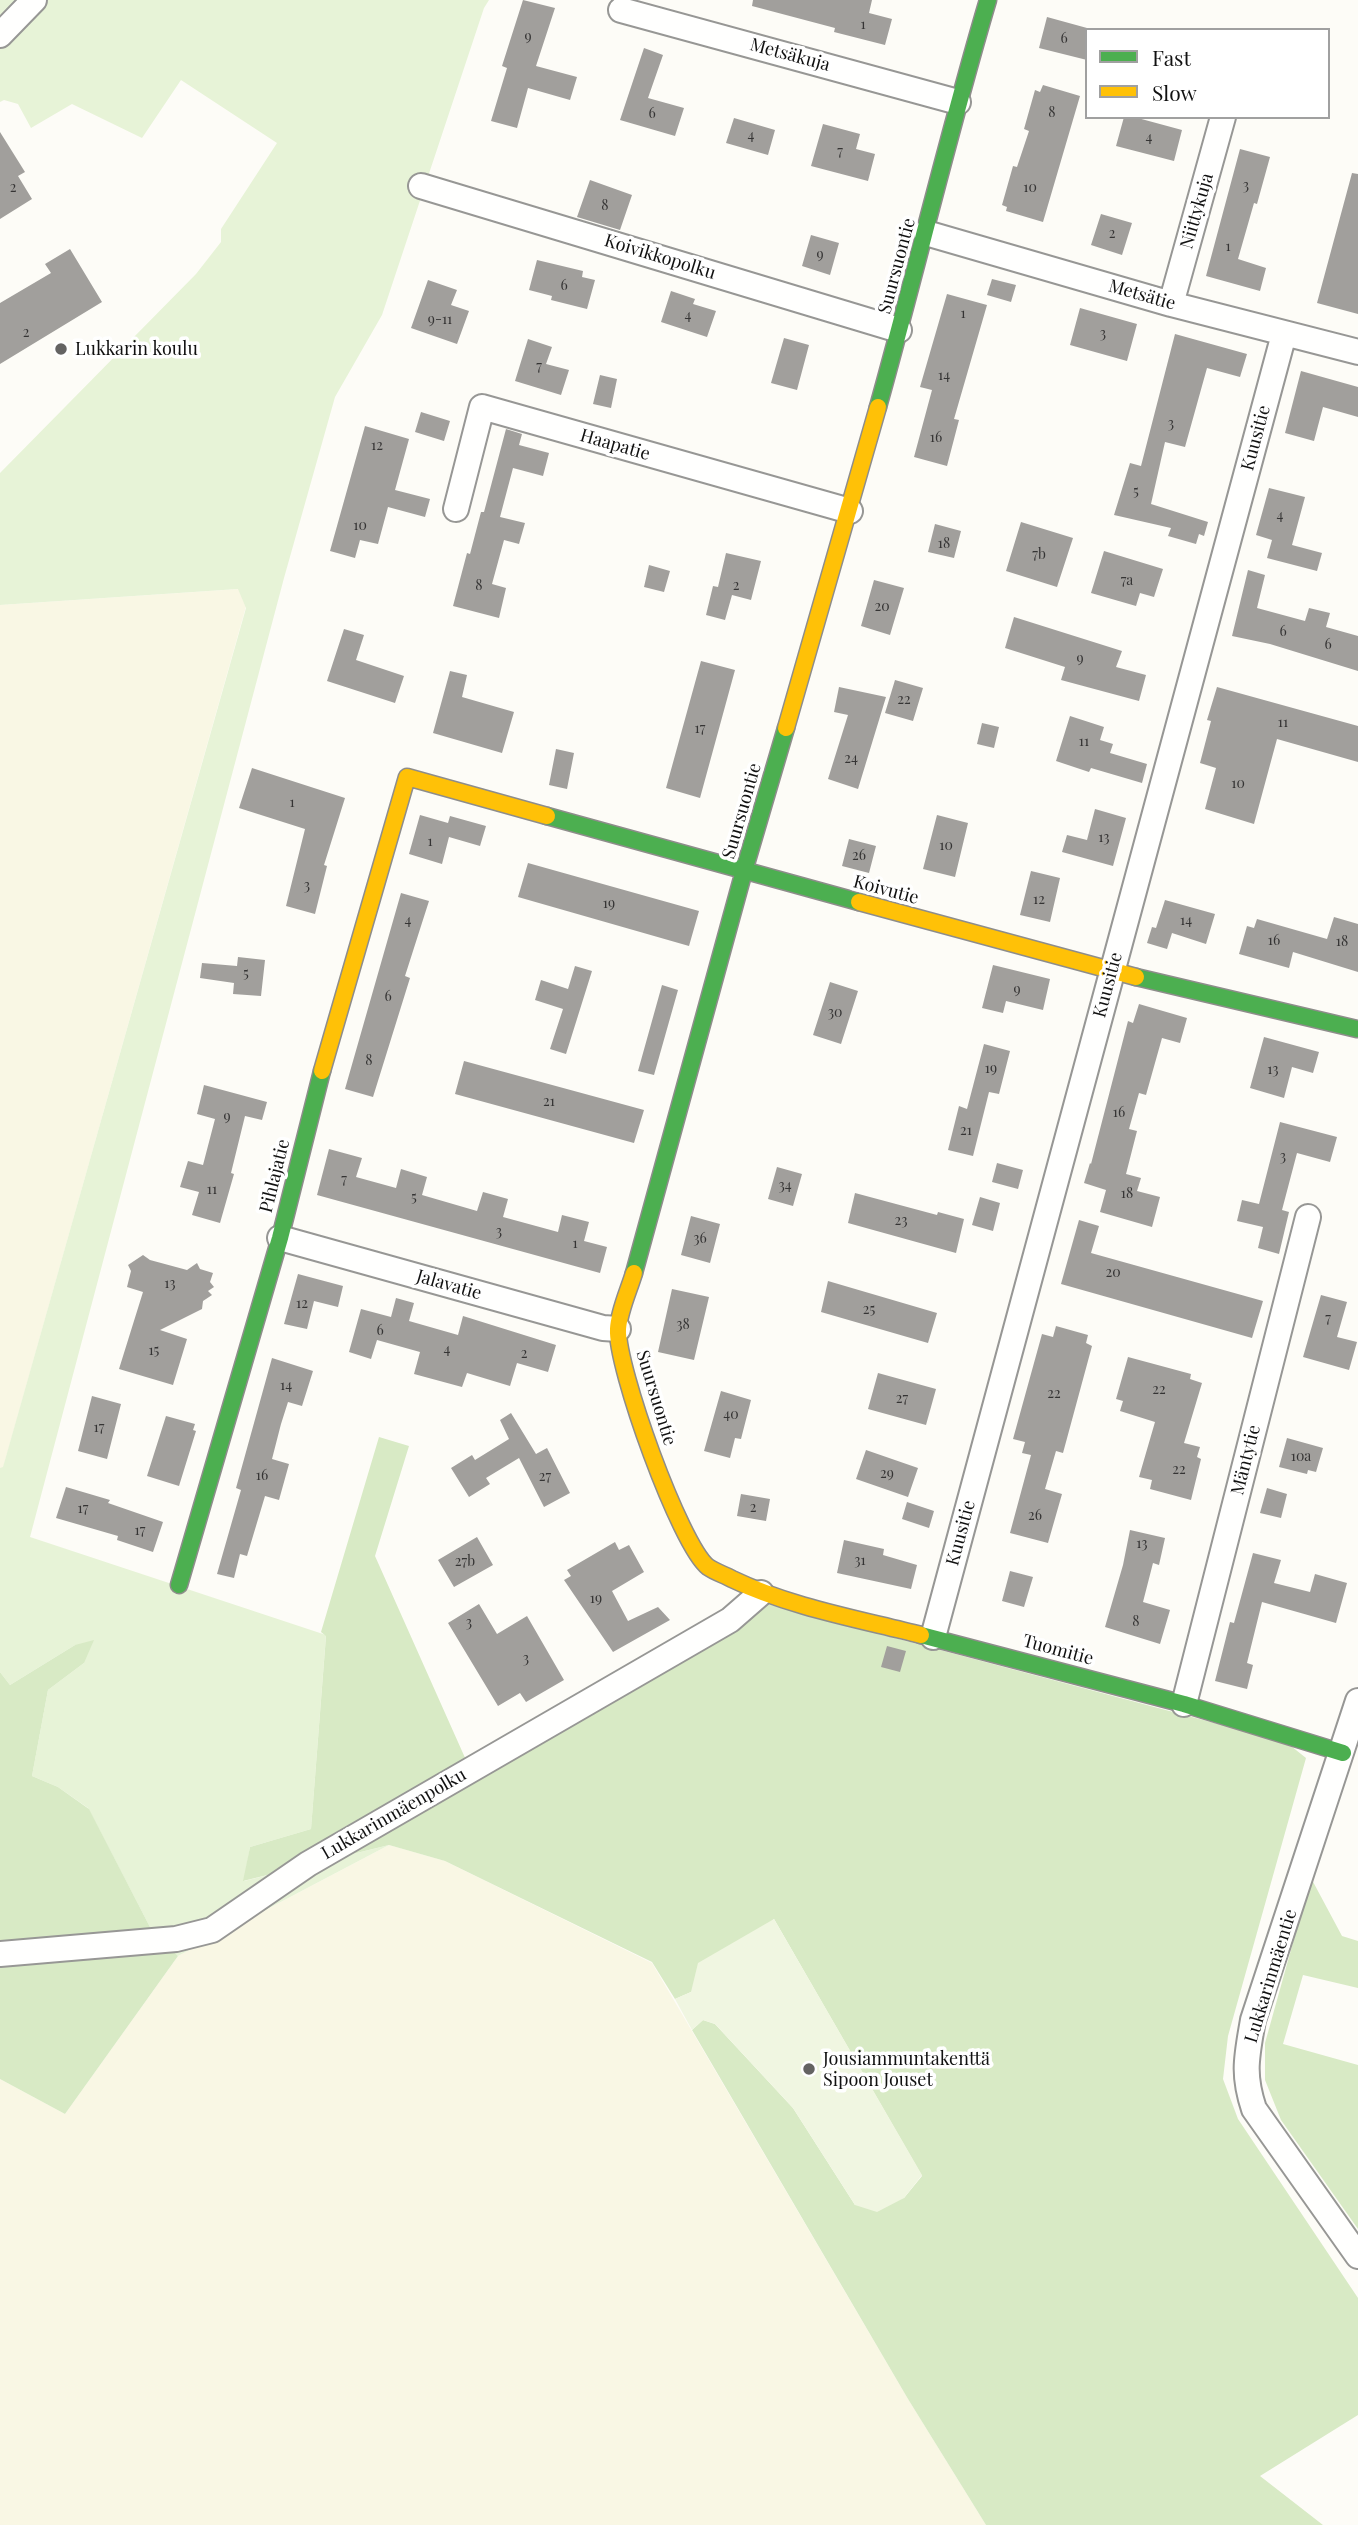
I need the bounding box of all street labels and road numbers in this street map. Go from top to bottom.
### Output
street label: Metsäkuja [748,34,832,76]
street label: Niittykuja [1176,171,1218,251]
street label: Suursuontie [874,216,920,316]
street label: Koivikkopolku [602,230,718,284]
street label: Metsätie [1106,275,1178,315]
street label: Kuusitie [1237,403,1275,473]
street label: Haapatie [578,425,652,465]
street label: Suursuontie [718,761,766,861]
street label: Koivutie [851,871,921,909]
street label: Kuusitie [1089,950,1127,1020]
street label: Pihlajatie [255,1137,295,1215]
street label: Jalavatie [414,1265,484,1305]
street label: Suursuontie [631,1348,681,1448]
street label: Mäntytie [1227,1423,1265,1497]
street label: Kuusitie [942,1498,980,1568]
street label: Tuomitie [1020,1630,1096,1670]
street label: Lukkarinmäenpolku [318,1764,470,1864]
street label: Lukkarinmäentie [1240,1907,1302,2045]

